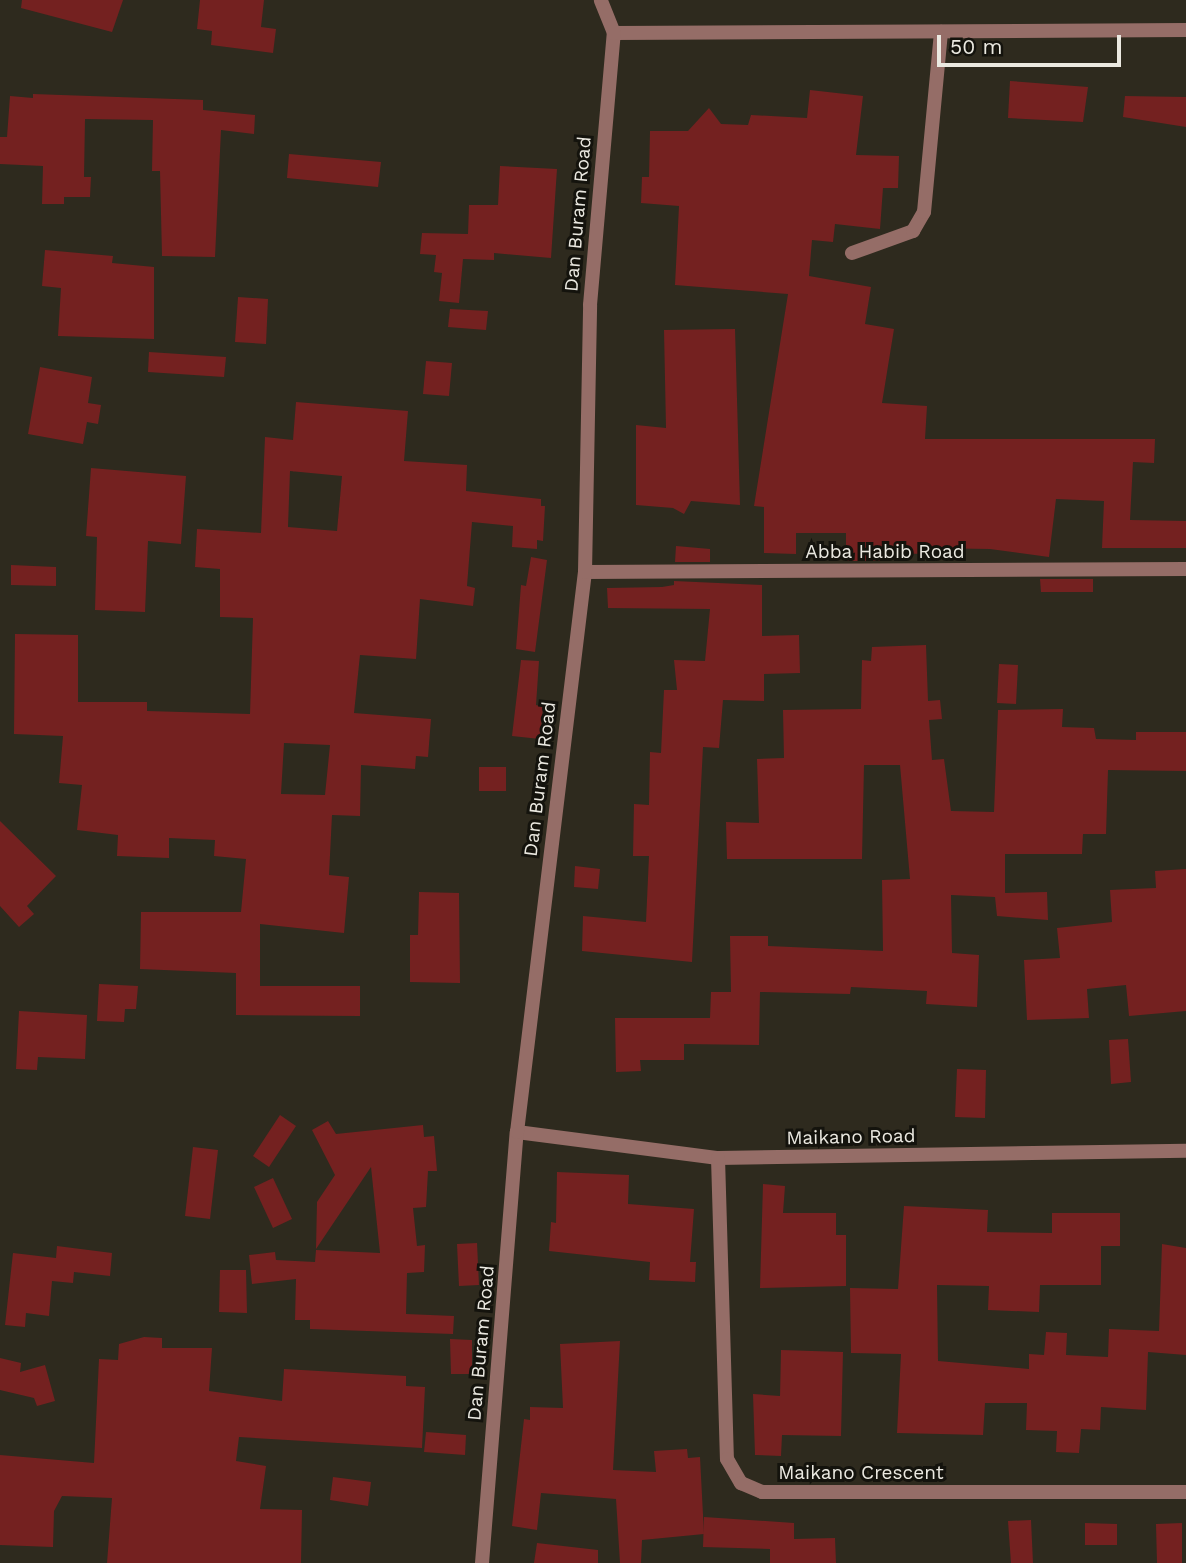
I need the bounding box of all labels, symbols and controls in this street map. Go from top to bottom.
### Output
scale bar [941,21,1125,65]
text: 50 m [950,34,1002,59]
street label: Dan Buram Road [560,135,596,293]
street label: Abba Habib Road [805,541,965,563]
street label: Dan Buram Road [519,700,561,858]
street label: Maikano Road [786,1124,916,1150]
street label: Dan Buram Road [463,1264,499,1422]
street label: Maikano Crescent [778,1462,944,1484]

